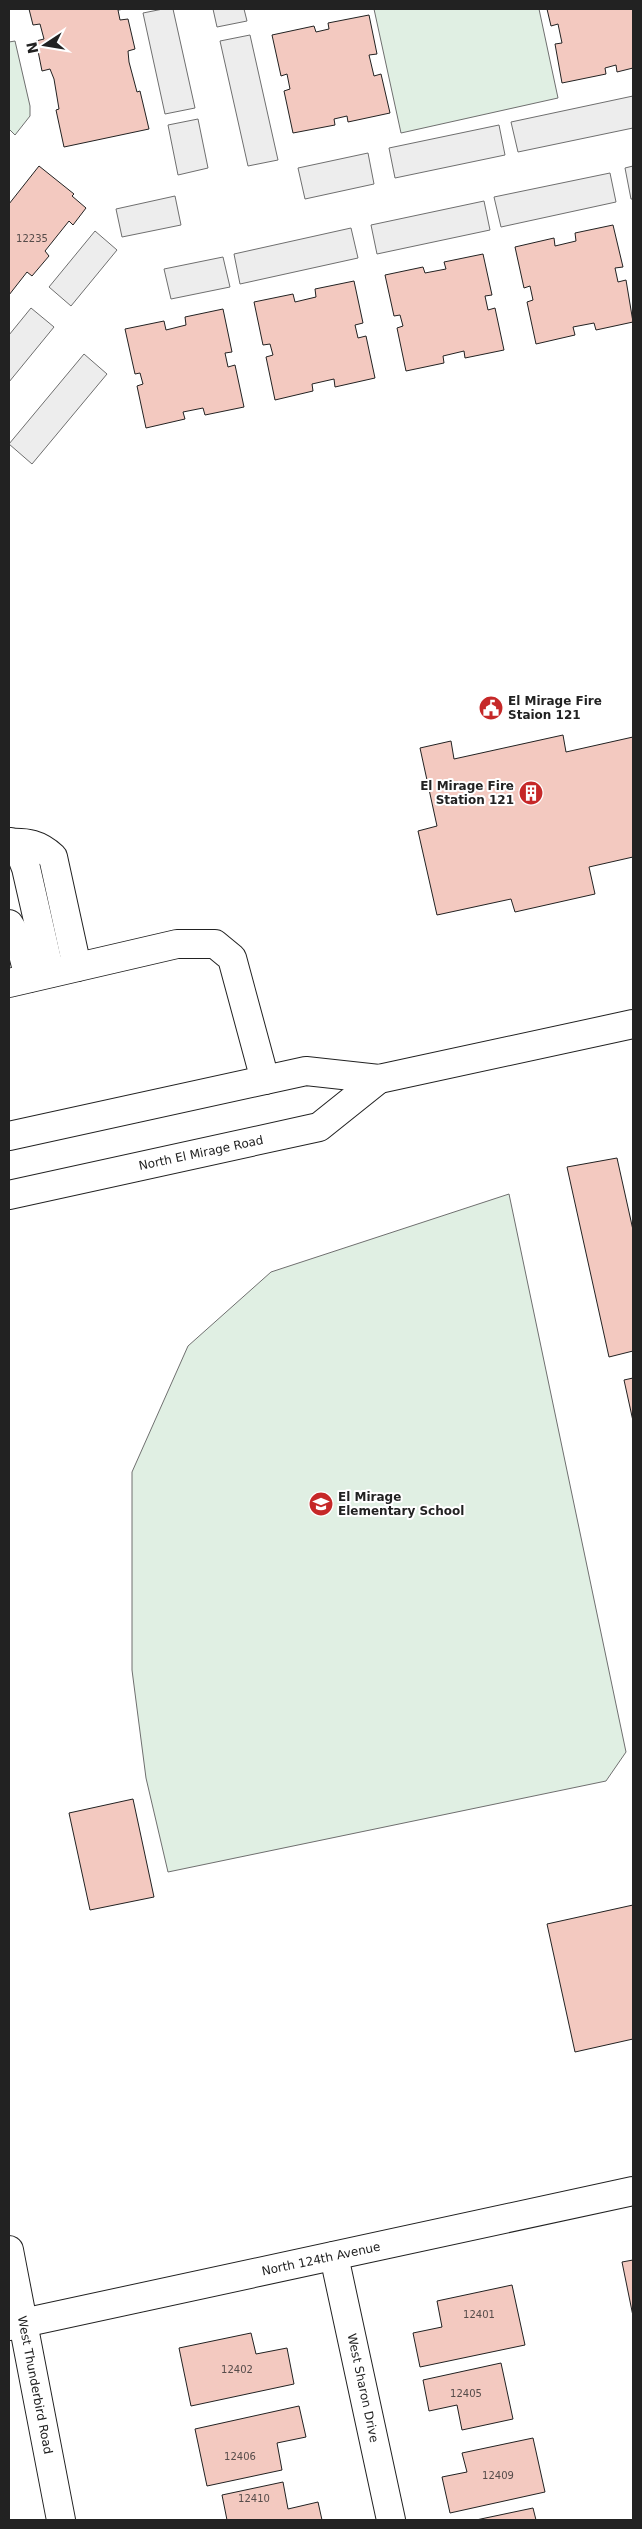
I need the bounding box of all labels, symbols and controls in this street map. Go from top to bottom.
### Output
north arrow [20,20,70,70]
text: N [23,40,41,55]
house number: 12235 [16,233,48,244]
place label: El Mirage Fire Staion 121 [508,694,602,722]
public building icon: El Mirage Fire Staion 121 [478,695,504,721]
place label: El Mirage Fire Station 121 [420,779,514,807]
building icon: El Mirage Fire Station 121 [518,780,544,806]
street label: North El Mirage Road [137,1133,265,1173]
place label: El Mirage Elementary School [338,1490,464,1518]
school or university icon: El Mirage Elementary School [308,1491,334,1517]
street label: North 124th Avenue [260,2240,382,2278]
house number: 12401 [463,2309,495,2320]
street label: West Thunderbird Road [15,2315,55,2455]
street label: West Sharon Drive [345,2332,381,2444]
house number: 12402 [221,2364,253,2375]
house number: 12405 [450,2388,482,2399]
house number: 12406 [224,2451,256,2462]
house number: 12409 [482,2470,514,2481]
house number: 12410 [238,2493,270,2504]

